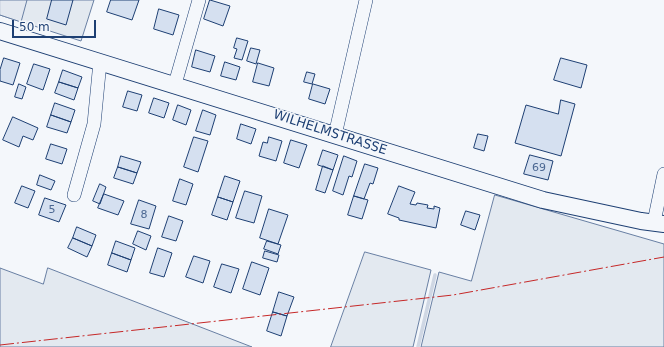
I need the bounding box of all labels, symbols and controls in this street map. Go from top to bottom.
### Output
scale bar [14,12,98,38]
text: 50 m [19,20,50,34]
street label: WILHELMSTRASSE [271,107,389,159]
house number: 69 [532,161,546,175]
house number: 5 [49,203,55,217]
house number: 8 [141,208,147,222]

